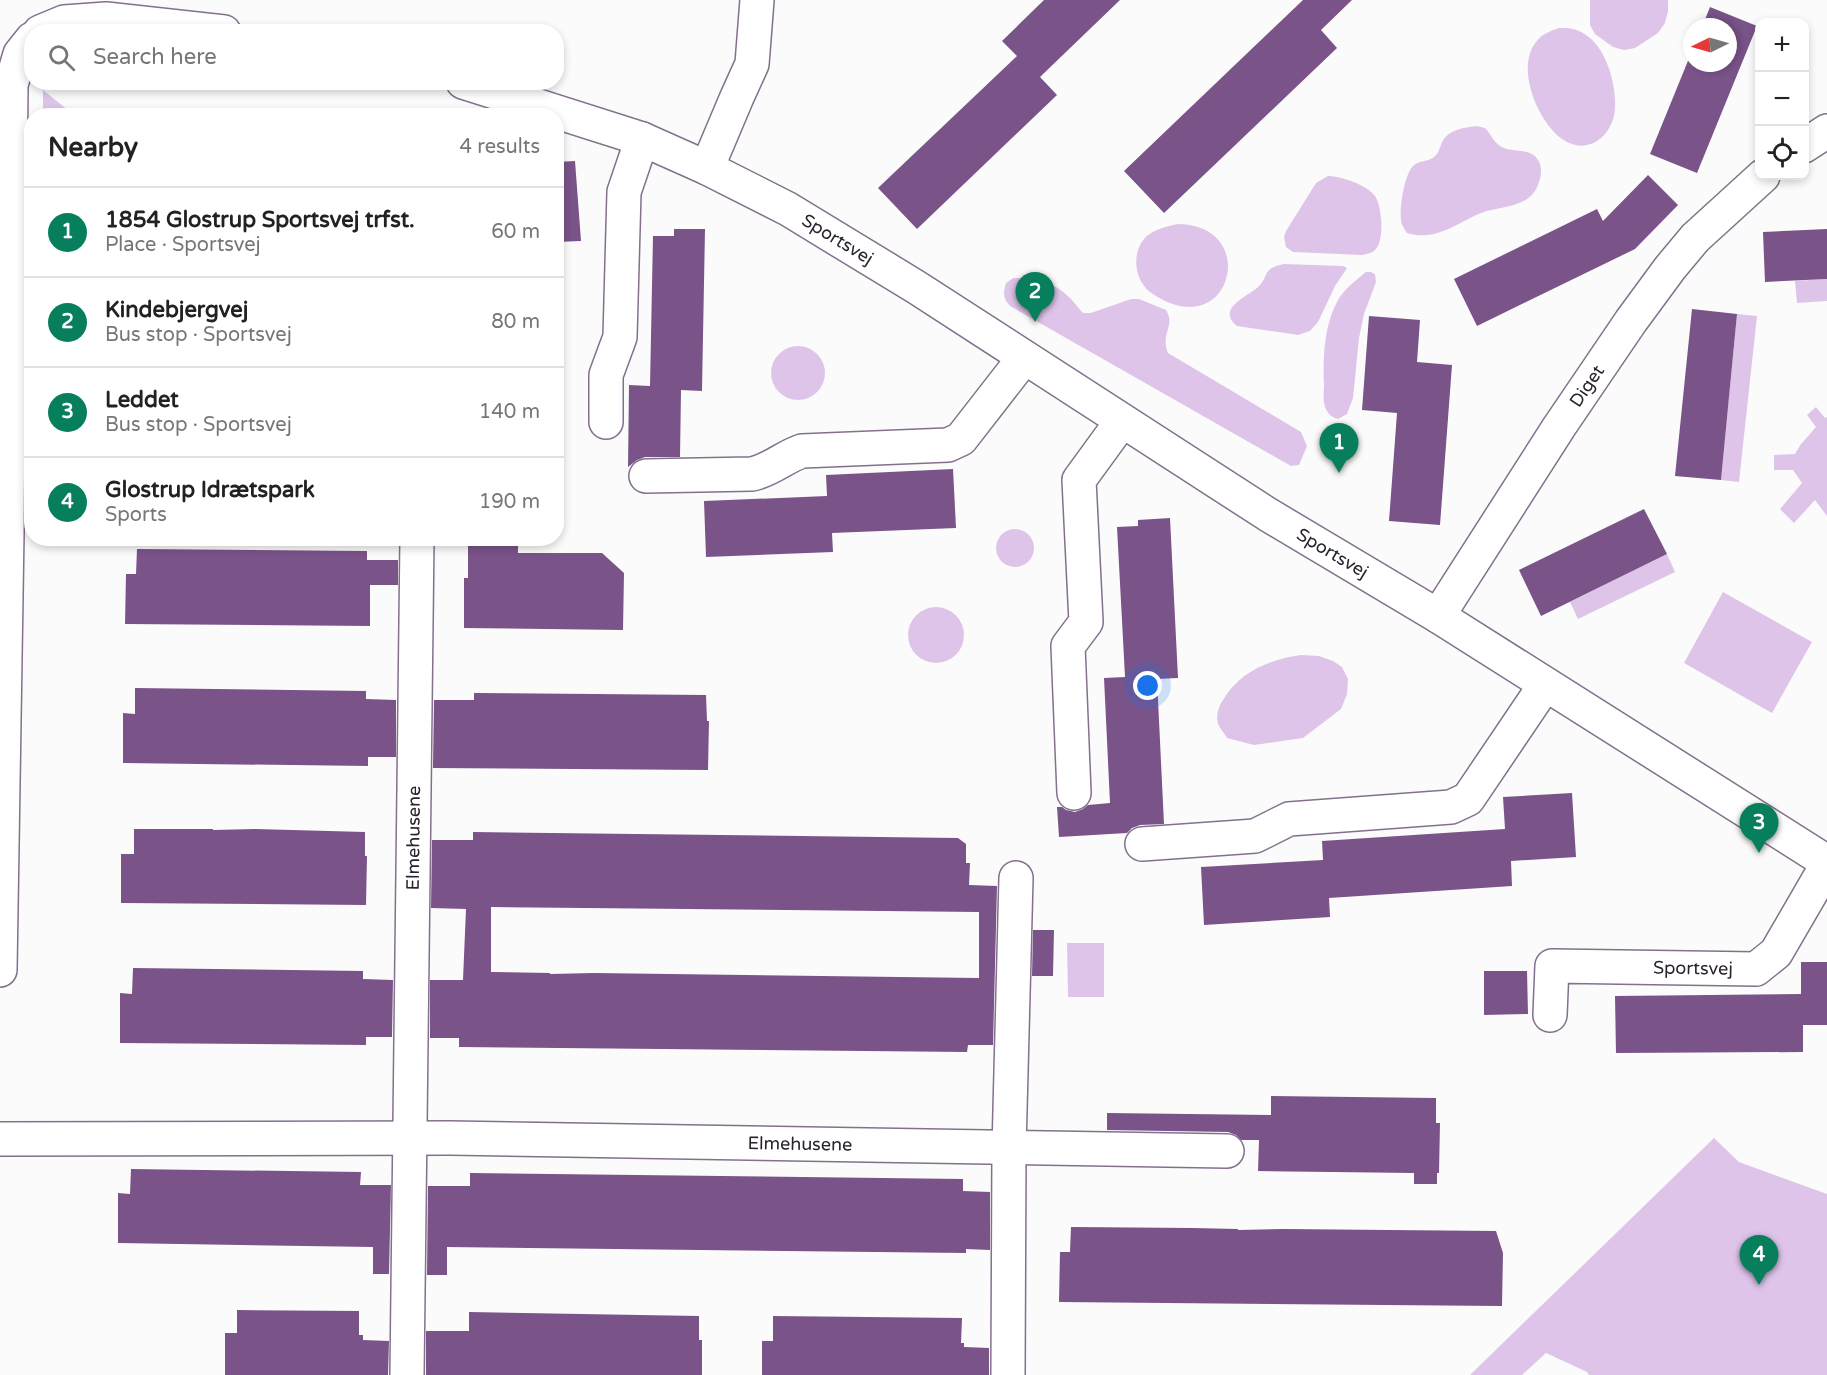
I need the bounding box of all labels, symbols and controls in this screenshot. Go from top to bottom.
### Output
north arrow [1683,18,1737,72]
map controls [1755,18,1809,180]
button: + [1755,18,1809,72]
search box [24,24,564,90]
icon: search [45,41,78,74]
text: Search here [93,44,217,70]
button: − [1755,72,1809,126]
button: locate [1755,126,1809,180]
text: Nearby [48,132,138,163]
text: 4 results [460,135,540,159]
text: 1854 Glostrup Sportsvej trfst. [105,207,415,233]
street label: Sportsvej [798,209,877,269]
text: 1 [61,220,74,244]
text: 60 m [491,220,540,244]
text: Place · Sportsvej [105,233,261,257]
pin: 2 [1016,272,1054,322]
text: Kindebjergvej [105,297,248,323]
text: 2 [61,310,74,334]
text: 80 m [491,310,540,334]
text: Bus stop · Sportsvej [105,323,292,347]
street label: Diget [1565,361,1609,411]
text: Leddet [105,387,179,413]
text: 3 [61,400,74,424]
text: 140 m [479,400,540,424]
text: Bus stop · Sportsvej [105,413,292,437]
pin: 1 [1320,424,1358,473]
text: Glostrup Idrætspark [105,477,315,503]
text: 4 [61,490,74,514]
text: 190 m [479,490,540,514]
text: Sports [105,503,167,527]
street label: Sportsvej [1293,523,1372,583]
your location [1133,671,1162,700]
street label: Elmehusene [402,786,425,890]
pin: 3 [1740,804,1778,853]
street label: Sportsvej [1653,956,1733,980]
street label: Elmehusene [747,1132,852,1156]
pin: 4 [1740,1236,1778,1285]

